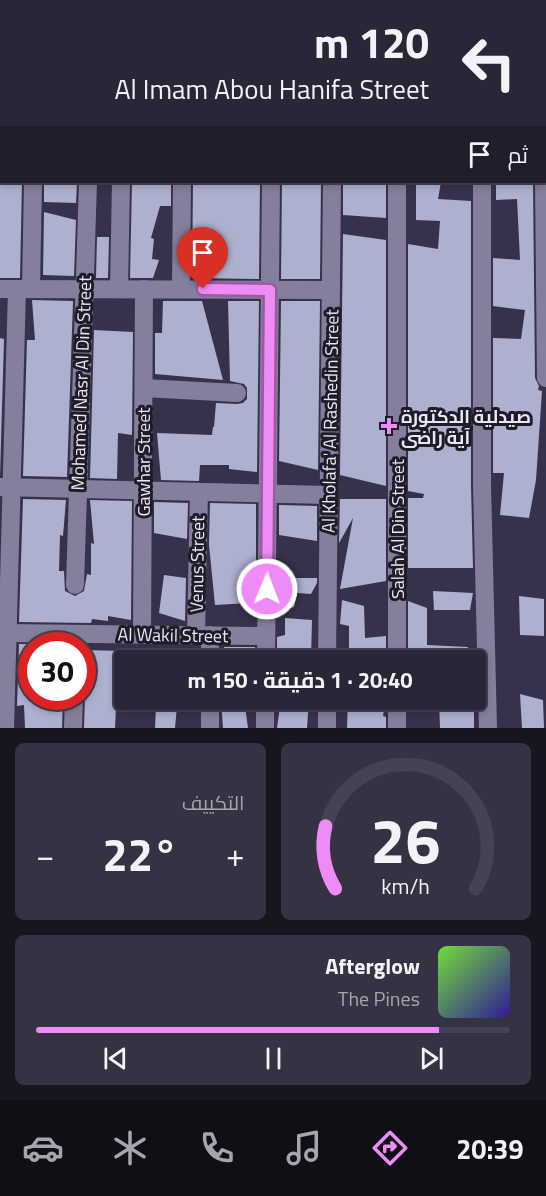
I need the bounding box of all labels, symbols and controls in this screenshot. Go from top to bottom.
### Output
text: 120 m [314,10,429,74]
icon: left [450,24,528,102]
text: Al Imam Abou Hanifa Street [114,68,429,109]
icon: arrive [463,138,496,171]
text: ثم [508,138,528,172]
pin [177,227,228,289]
icon: arrive [186,236,219,269]
street label: Mohamed Nasr Al Din Street [64,274,98,491]
street label: Al Kholafa' Al Rashedin Street [315,308,345,533]
place label: صيدلية الدكتورة آية راضى [401,403,531,451]
street label: Gawhar Street [130,407,157,517]
marker: صيدلية الدكتورة آية راضى [382,419,396,433]
street label: Salah Al Din Street [384,458,411,599]
street label: Venus Street [183,515,211,613]
position arrow [235,557,299,621]
street label: Al Wakil Street [117,621,229,649]
speed limit sign: 30 [18,632,96,710]
text: 20:40 · 1 دقيقة · 150 m [187,663,413,697]
text: التكييف [182,787,245,818]
text: 26 [371,792,441,887]
text: 22° [102,820,178,888]
text: − [36,830,54,880]
text: + [226,830,244,880]
text: km/h [381,870,430,902]
text: Afterglow [325,949,420,983]
text: The Pines [338,983,420,1014]
icon: previous [99,1042,132,1075]
icon: pause [257,1042,290,1075]
icon: next [415,1042,448,1075]
icon: car [22,1127,64,1169]
icon: climate [109,1127,151,1169]
icon: phone [196,1127,238,1169]
icon: music [283,1127,325,1169]
icon: directions [369,1127,411,1169]
text: 20:39 [456,1128,524,1169]

